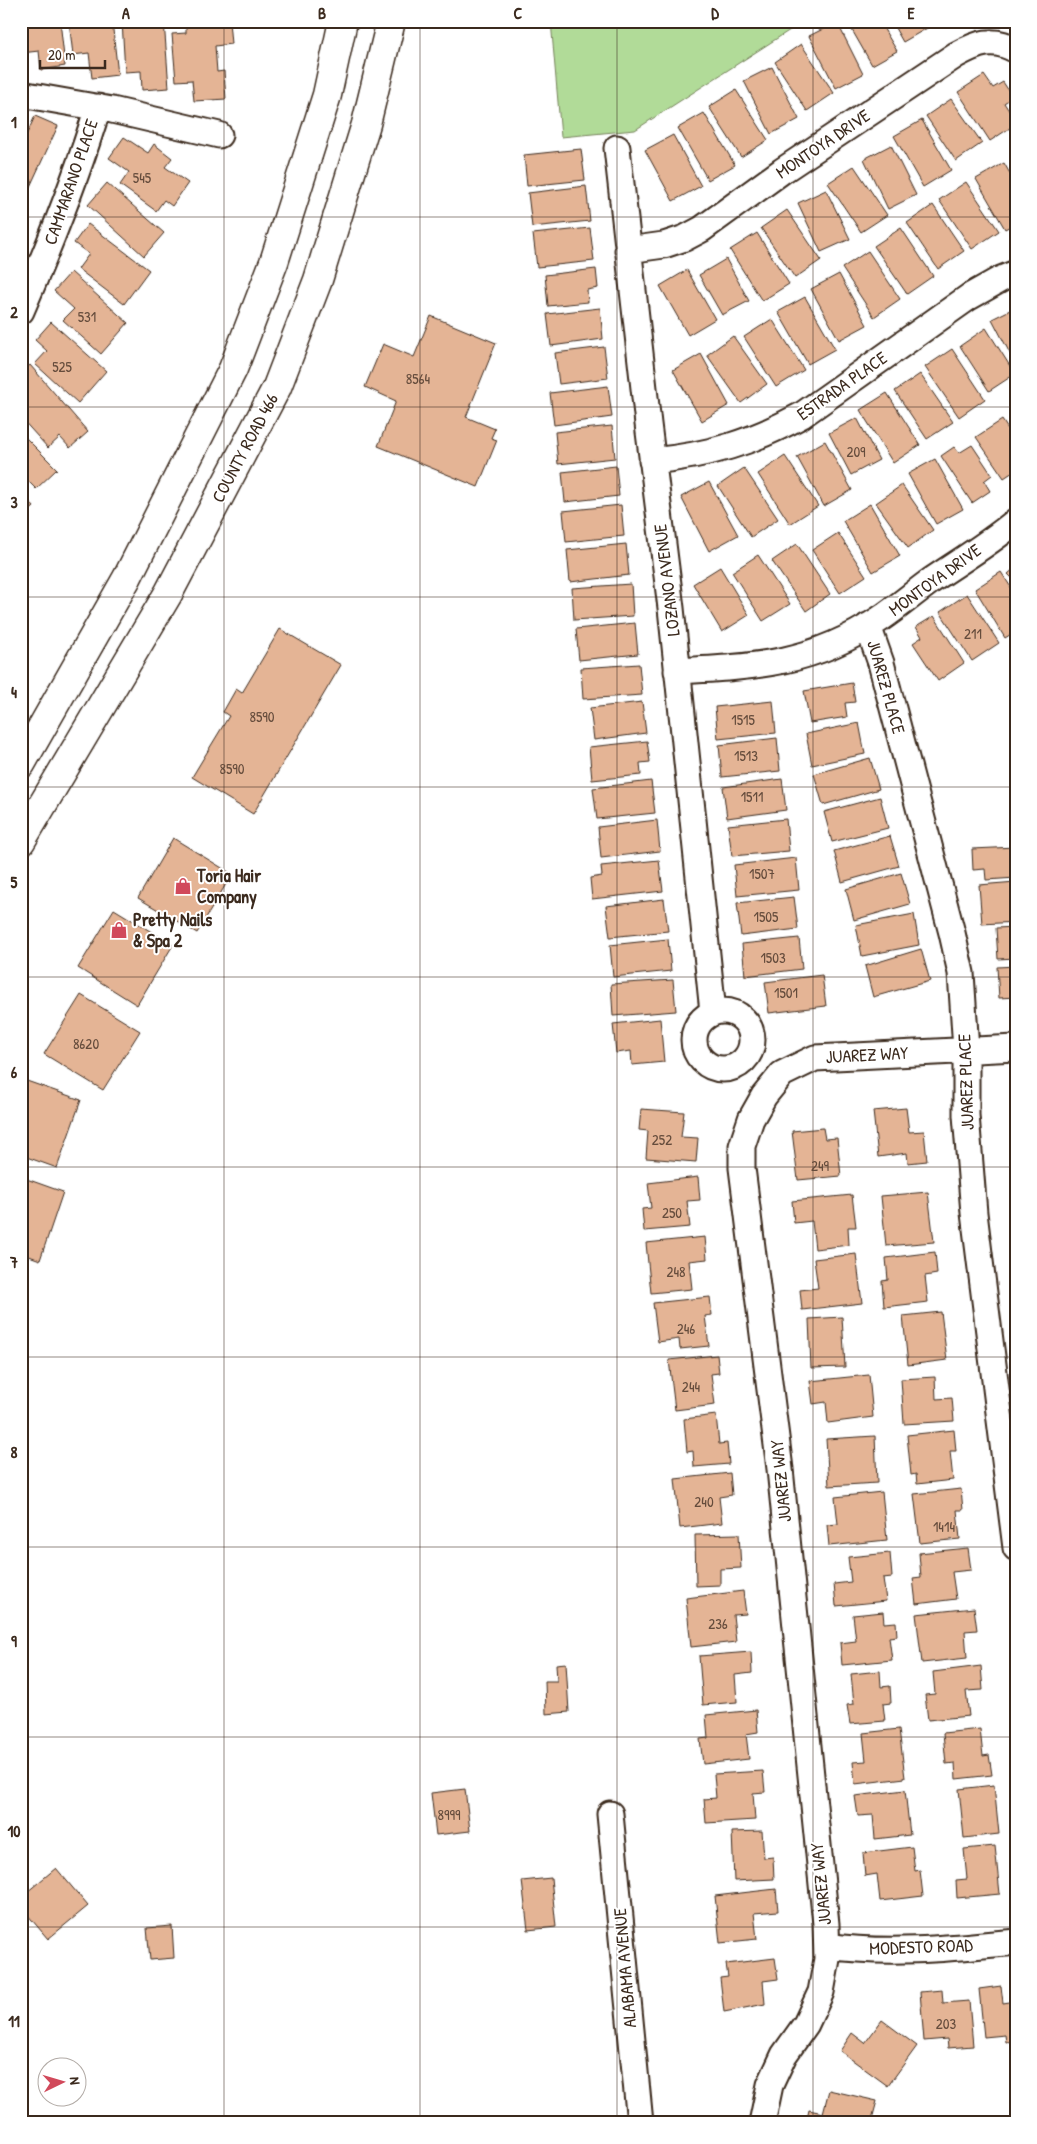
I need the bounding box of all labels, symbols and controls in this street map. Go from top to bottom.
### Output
text: A [122,2,130,24]
text: B [318,2,326,24]
text: C [514,2,523,24]
text: D [711,2,719,24]
text: E [907,2,915,24]
scale bar [40,38,105,70]
text: 20 m [48,44,75,65]
street label: MONTOYA DRIVE [771,103,875,184]
text: 1 [11,111,17,133]
street label: CAMMARANO PLACE [37,116,104,248]
house number: 545 [133,167,152,188]
text: 2 [10,301,18,323]
house number: 531 [78,306,96,327]
street label: ESTRADA PLACE [792,345,892,426]
house number: 525 [52,356,73,377]
house number: 8564 [406,368,431,389]
street label: COUNTY ROAD 466 [205,389,284,507]
house number: 209 [846,441,866,462]
text: 3 [10,491,18,513]
street label: LOZANO AVENUE [647,523,686,637]
street label: MONTOYA DRIVE [883,538,986,622]
house number: 211 [964,623,982,644]
street label: JUAREZ PLACE [861,637,912,737]
text: 4 [11,681,17,703]
house number: 8590 [249,706,275,727]
house number: 1515 [731,709,755,730]
house number: 1513 [734,745,758,766]
house number: 8590 [219,758,245,779]
house number: 1511 [741,786,763,807]
place label: Toria Hair Company [196,863,261,910]
house number: 1507 [749,863,775,884]
text: 5 [11,871,18,893]
shop icon: Toria Hair Company [173,876,193,896]
house number: 1505 [754,906,779,927]
place label: Pretty Nails & Spa 2 [133,907,212,954]
shop icon: Pretty Nails & Spa 2 [109,920,129,940]
house number: 1503 [760,947,786,968]
house number: 1501 [774,982,798,1003]
house number: 8620 [73,1033,99,1054]
street label: JUAREZ PLACE [951,1033,980,1131]
street label: JUAREZ WAY [825,1040,909,1069]
text: 6 [11,1061,18,1083]
house number: 252 [652,1129,672,1150]
house number: 249 [811,1155,830,1176]
house number: 250 [662,1202,682,1223]
text: 7 [9,1251,18,1273]
house number: 248 [666,1261,686,1282]
house number: 246 [677,1318,695,1339]
house number: 244 [682,1376,701,1397]
street label: JUAREZ WAY [764,1439,797,1523]
text: 8 [11,1441,18,1463]
house number: 240 [694,1491,714,1512]
house number: 1414 [933,1516,955,1537]
house number: 236 [708,1613,728,1634]
text: 9 [11,1630,17,1652]
house number: 8999 [437,1804,461,1825]
text: 10 [8,1820,20,1842]
street label: JUAREZ WAY [804,1842,837,1926]
street label: ALABAMA AVENUE [607,1907,642,2029]
street label: MODESTO ROAD [869,1932,974,1961]
text: 11 [8,2010,20,2032]
house number: 203 [936,2013,957,2034]
north arrow [38,2056,88,2106]
text: N [66,2076,85,2086]

